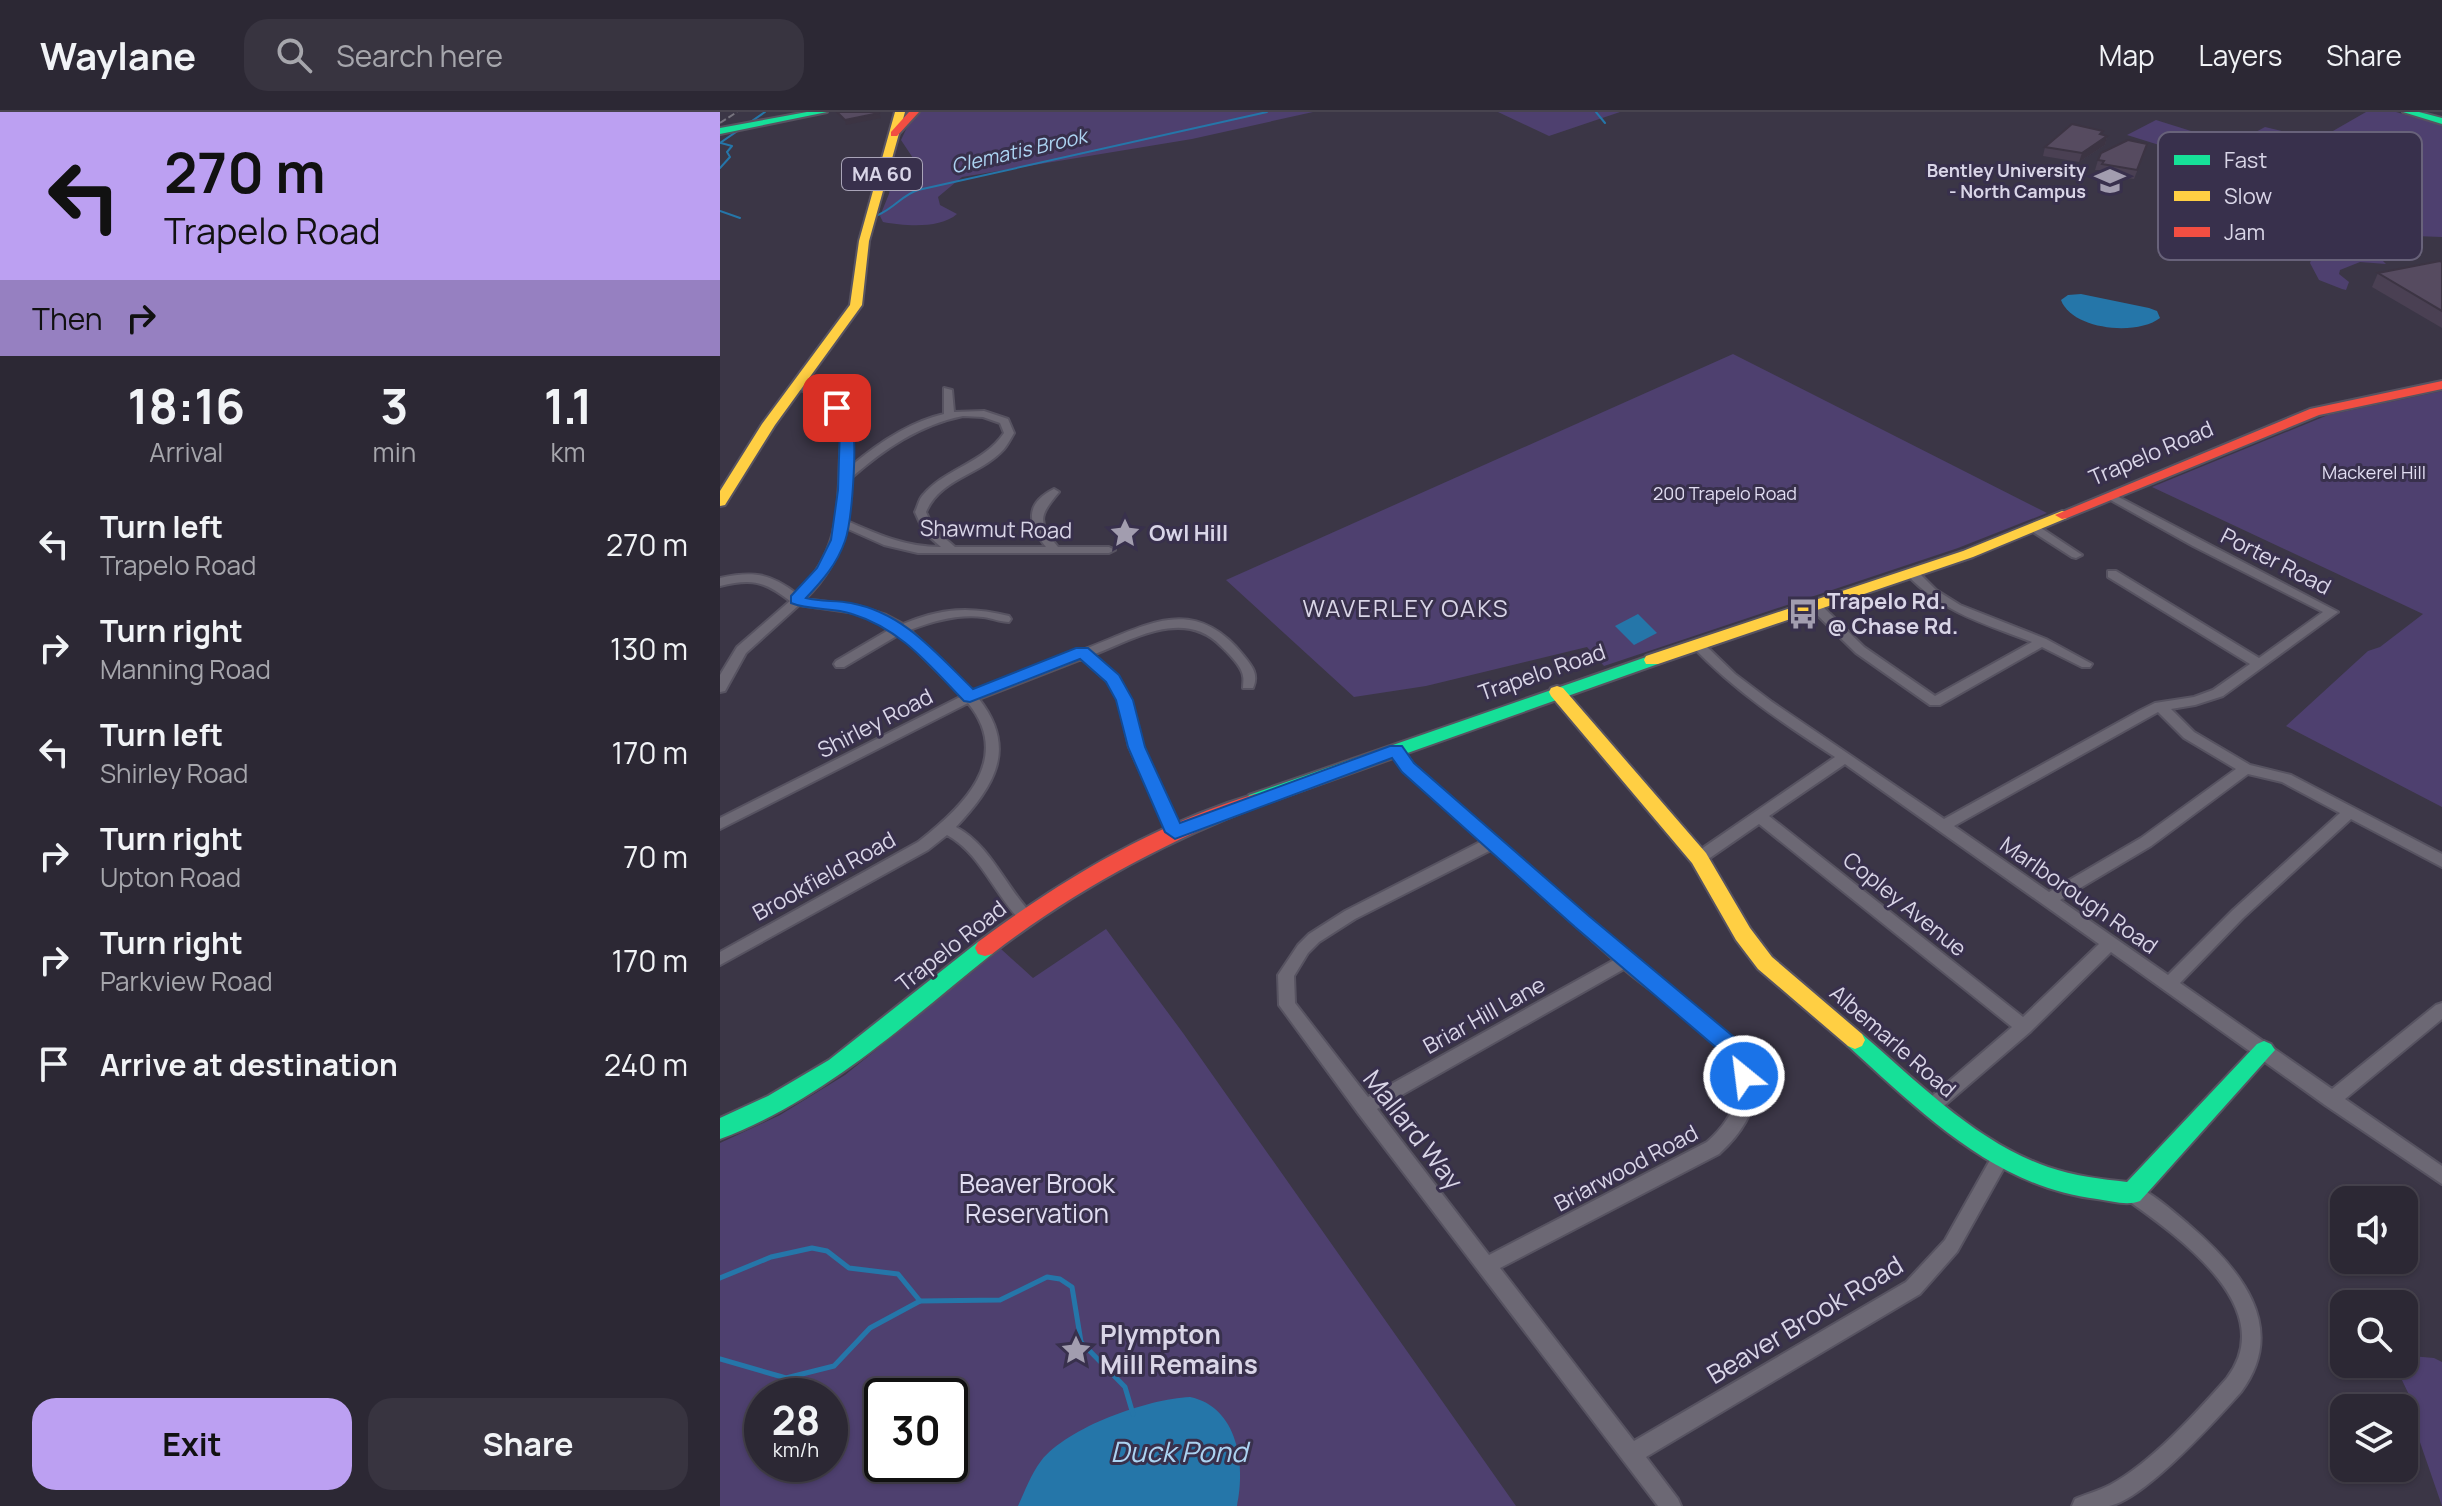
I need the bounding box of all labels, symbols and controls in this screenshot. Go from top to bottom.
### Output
search box [244,19,804,91]
text: Waylane [40,29,196,81]
icon: search [272,33,316,77]
text: Search here [336,35,503,76]
text: Map [2099,36,2155,74]
text: Layers [2199,36,2282,74]
text: Share [2326,36,2402,74]
water label: Clematis Brook [948,121,1092,179]
legend [2158,132,2422,260]
text: 270 m [164,133,326,210]
icon: left [32,144,136,248]
text: Fast [2224,145,2267,175]
road number: MA 60 [842,158,922,190]
place label: Bentley University - North Campus [1927,158,2086,203]
school or university icon: Bentley University - North Campus [2093,164,2127,198]
text: Slow [2224,181,2272,211]
text: Trapelo Road [164,206,381,255]
text: Jam [2224,217,2265,247]
icon: right [119,296,163,340]
text: Then [32,298,103,339]
text: 18:16 [127,373,245,438]
text: 3 [380,373,408,438]
text: 1.1 [544,373,593,438]
pin [803,374,871,442]
icon: arrive [815,386,859,430]
street label: Trapelo Road [2084,413,2218,493]
text: Arrival [149,434,223,470]
text: min [373,434,416,470]
text: km [551,434,586,470]
park label: Mackerel Hill [2322,460,2426,484]
park label: 200 Trapelo Road [1653,481,1797,505]
text: Turn left [100,506,223,547]
street label: Shawmut Road [920,513,1072,545]
place icon: Owl Hill [1108,516,1142,550]
place label: Owl Hill [1149,518,1228,548]
street label: Porter Road [2216,520,2336,602]
icon: left [32,522,76,566]
text: 270 m [606,524,688,565]
text: Trapelo Road [100,547,256,583]
place label: Trapelo Rd. @ Chase Rd. [1827,586,1959,641]
district label: WAVERLEY OAKS [1302,591,1510,624]
bus stop icon: Trapelo Rd. @ Chase Rd. [1786,597,1820,631]
text: Turn right [100,610,243,651]
icon: right [32,626,76,670]
text: 130 m [610,628,688,669]
street label: Trapelo Road [1475,636,1609,708]
text: Manning Road [100,651,271,687]
street label: Shirley Road [812,681,938,765]
text: Turn left [100,714,223,755]
icon: left [32,730,76,774]
text: 170 m [611,732,688,773]
text: Shirley Road [100,755,248,791]
text: Turn right [100,818,243,859]
street label: Brookfield Road [747,824,901,928]
street label: Marlborough Road [1994,829,2164,961]
icon: right [32,834,76,878]
text: 70 m [623,836,688,877]
street label: Copley Avenue [1837,845,1973,963]
text: Upton Road [100,859,241,895]
street label: Trapelo Road [890,893,1012,999]
text: Turn right [100,922,243,963]
icon: right [32,938,76,982]
text: 170 m [611,940,688,981]
text: Parkview Road [100,963,273,999]
street label: Briar Hill Lane [1418,969,1551,1061]
street label: Albemarle Road [1824,978,1962,1104]
position arrow [1702,1034,1786,1118]
icon: arrive [32,1042,76,1086]
text: Arrive at destination [100,1044,398,1085]
text: 240 m [604,1044,688,1085]
street label: Mallard Way [1356,1062,1472,1197]
street label: Briarwood Road [1549,1117,1703,1219]
park label: Beaver Brook Reservation [959,1165,1116,1231]
map controls [2330,1186,2418,1482]
button: sound [2330,1186,2418,1274]
street label: Beaver Brook Road [1700,1246,1909,1392]
button: search [2330,1290,2418,1378]
place label: Plympton Mill Remains [1100,1316,1258,1382]
place icon: Plympton Mill Remains [1059,1333,1093,1367]
speed limit sign: 30 [864,1378,968,1482]
text: 28 [772,1392,820,1447]
button: layers [2330,1394,2418,1482]
button: Exit [32,1398,352,1490]
button: Share [368,1398,688,1490]
water label: Duck Pond [1111,1432,1251,1470]
text: km/h [773,1436,819,1463]

